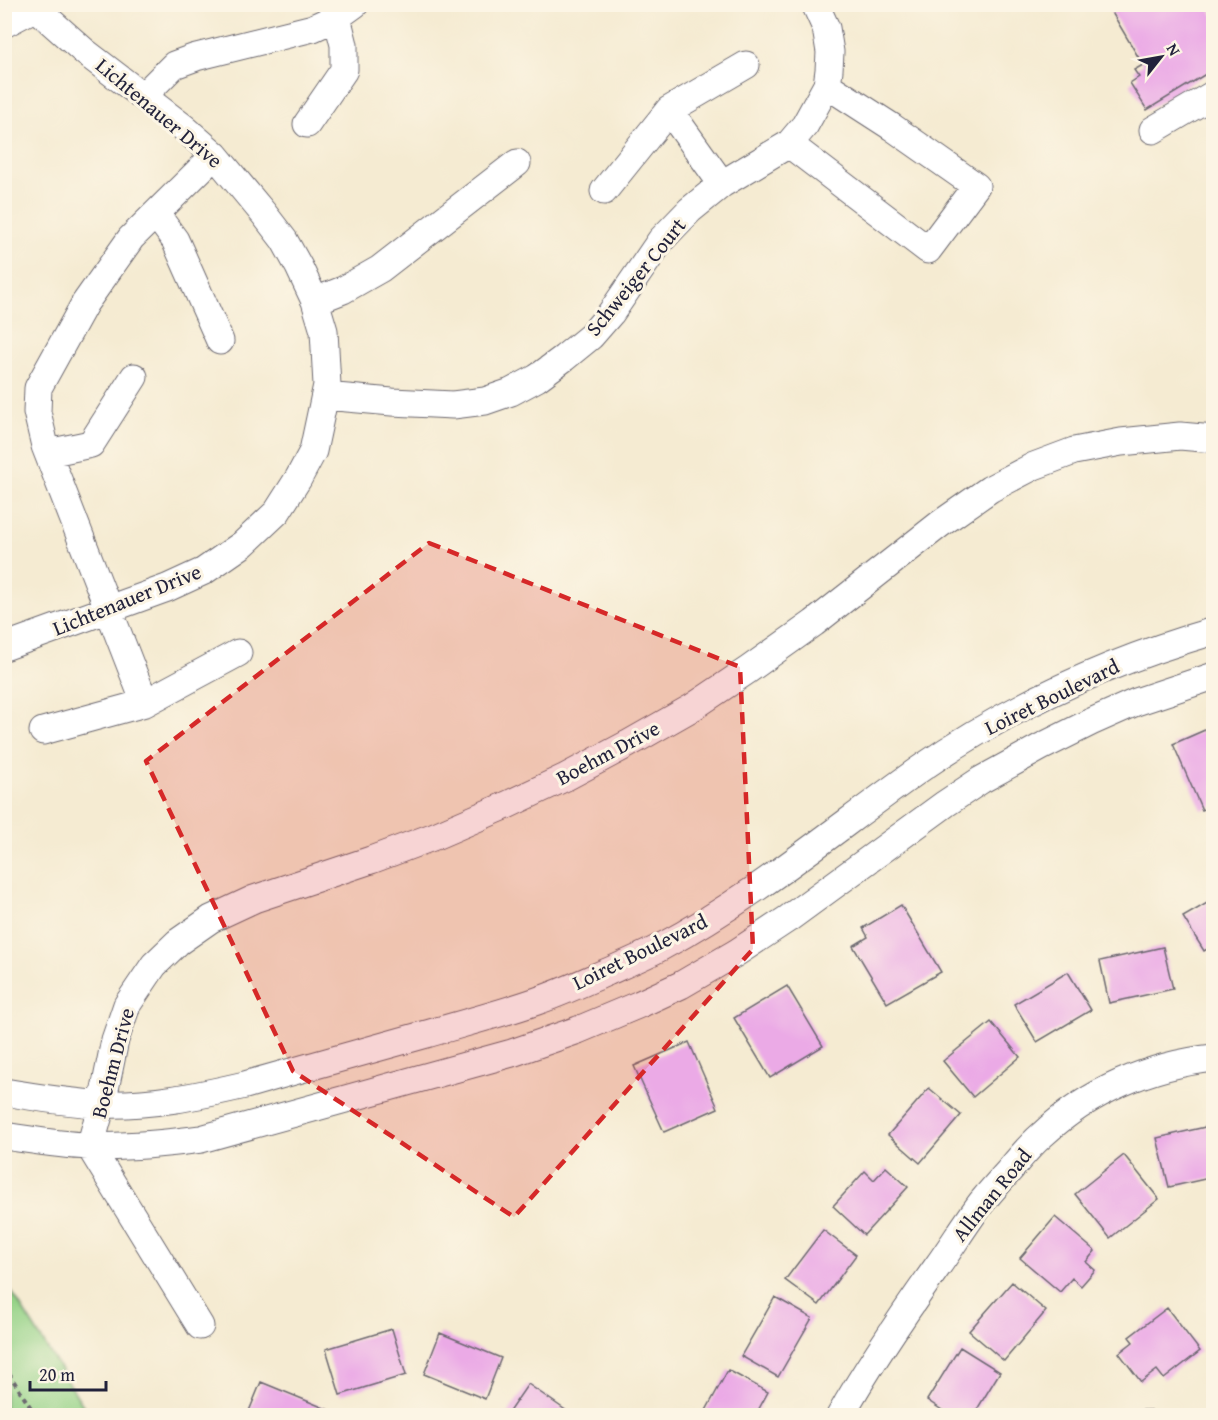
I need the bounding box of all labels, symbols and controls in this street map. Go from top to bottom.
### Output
north arrow [1131,27,1191,87]
text: N [1161,39,1187,60]
street label: Lichtenauer Drive [89,50,230,175]
street label: Schweiger Court [578,210,693,343]
street label: Lichtenauer Drive [48,556,206,643]
street label: Loiret Boulevard [979,650,1125,743]
street label: Boehm Drive [551,712,665,793]
street label: Loiret Boulevard [567,905,713,998]
street label: Boehm Drive [83,1004,142,1122]
street label: Allman Road [944,1141,1039,1248]
scale bar [30,1354,106,1392]
text: 20 m [39,1361,75,1388]

